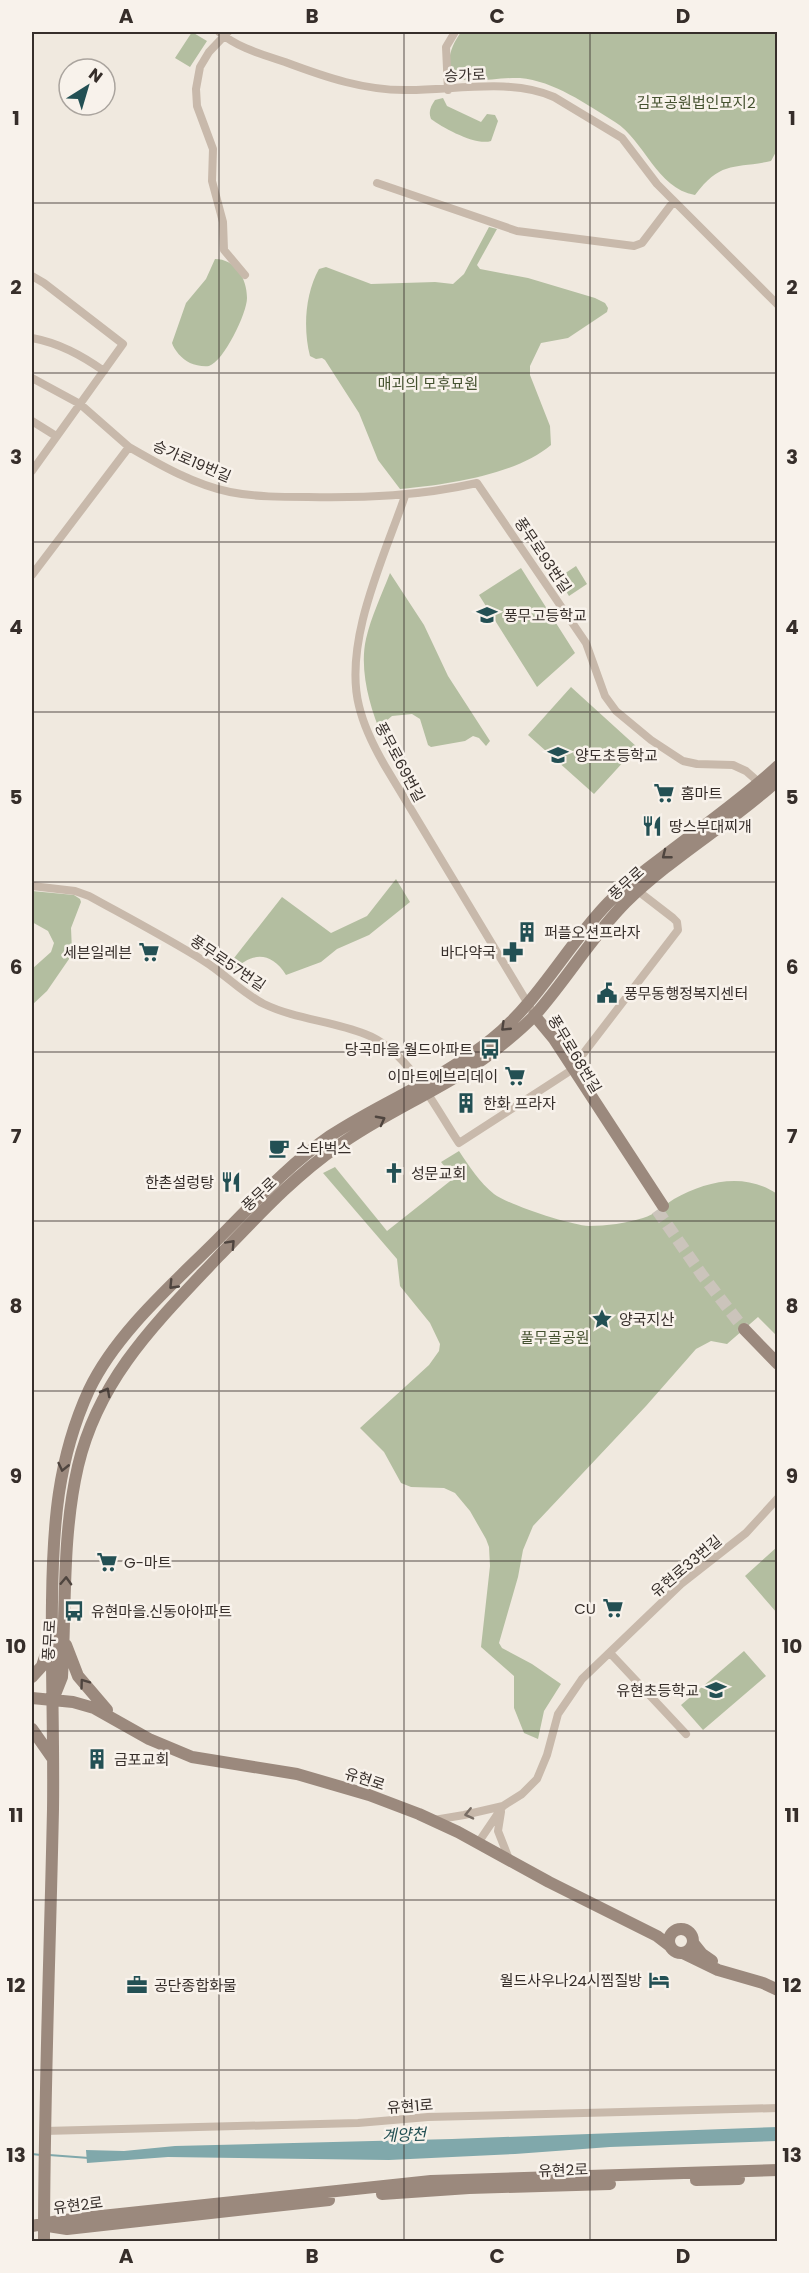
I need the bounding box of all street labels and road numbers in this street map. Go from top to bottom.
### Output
street label: 승가로 [444,64,486,86]
street label: 승가로19번길 [150,435,234,487]
street label: 풍무로93번길 [510,513,576,597]
street label: 풍무로69번길 [370,718,430,806]
street label: 풍무로 [604,861,648,905]
street label: 풍무로57번길 [186,930,270,996]
street label: 풍무로68번길 [543,1011,607,1097]
street label: 풍무로 [237,1172,281,1216]
street label: 유현로33번길 [646,1530,726,1602]
street label: 풍무로 [37,1619,61,1661]
street label: 유현로 [342,1763,388,1795]
street label: 유현1로 [386,2094,434,2118]
street label: 유현2로 [538,2159,588,2181]
street label: 유현2로 [52,2192,104,2218]

